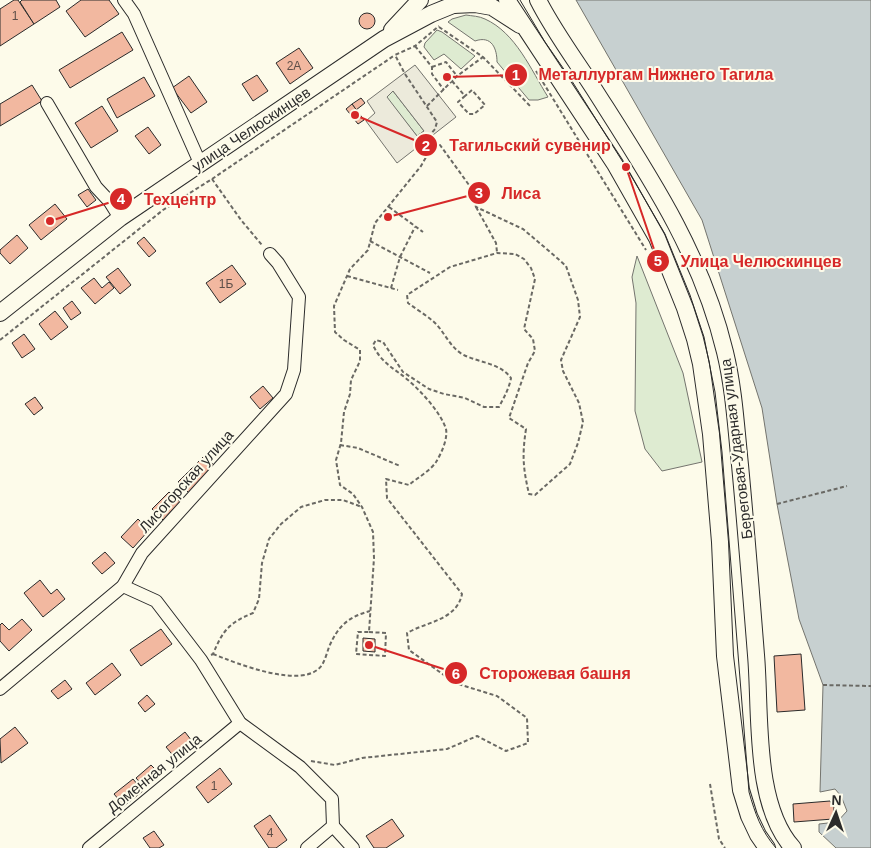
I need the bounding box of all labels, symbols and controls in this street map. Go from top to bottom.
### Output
house number: 1 [12,9,19,23]
house number: 2А [287,59,301,73]
callout: Металлургам Нижнего Тагила [504,59,784,90]
text: 1 [512,66,520,83]
text: Металлургам Нижнего Тагила [539,66,774,83]
street label: улица Челюскинцев [189,83,313,175]
callout: Тагильский сувенир [414,130,620,161]
text: 2 [422,137,430,154]
text: Тагильский сувенир [449,137,611,154]
callout: Лиса [467,177,551,208]
callout: Техцентр [109,184,226,215]
text: 3 [475,184,483,201]
text: Лиса [501,185,541,202]
text: 4 [117,190,126,207]
text: Техцентр [144,191,217,208]
callout: Улица Челюскинцев [645,246,851,277]
text: 5 [654,252,662,269]
text: Улица Челюскинцев [680,253,842,270]
house number: 1Б [219,277,233,291]
street label: Береговая-Ударная улица [716,357,756,540]
street label: Лисогорская улица [135,426,237,536]
callout: Сторожевая башня [444,658,641,689]
text: 6 [452,665,460,682]
text: Сторожевая башня [479,665,631,682]
street label: Доменная улица [104,730,205,816]
house number: 1 [211,779,218,793]
north arrow [811,788,861,838]
text: N [831,792,842,808]
house number: 4 [267,826,274,840]

